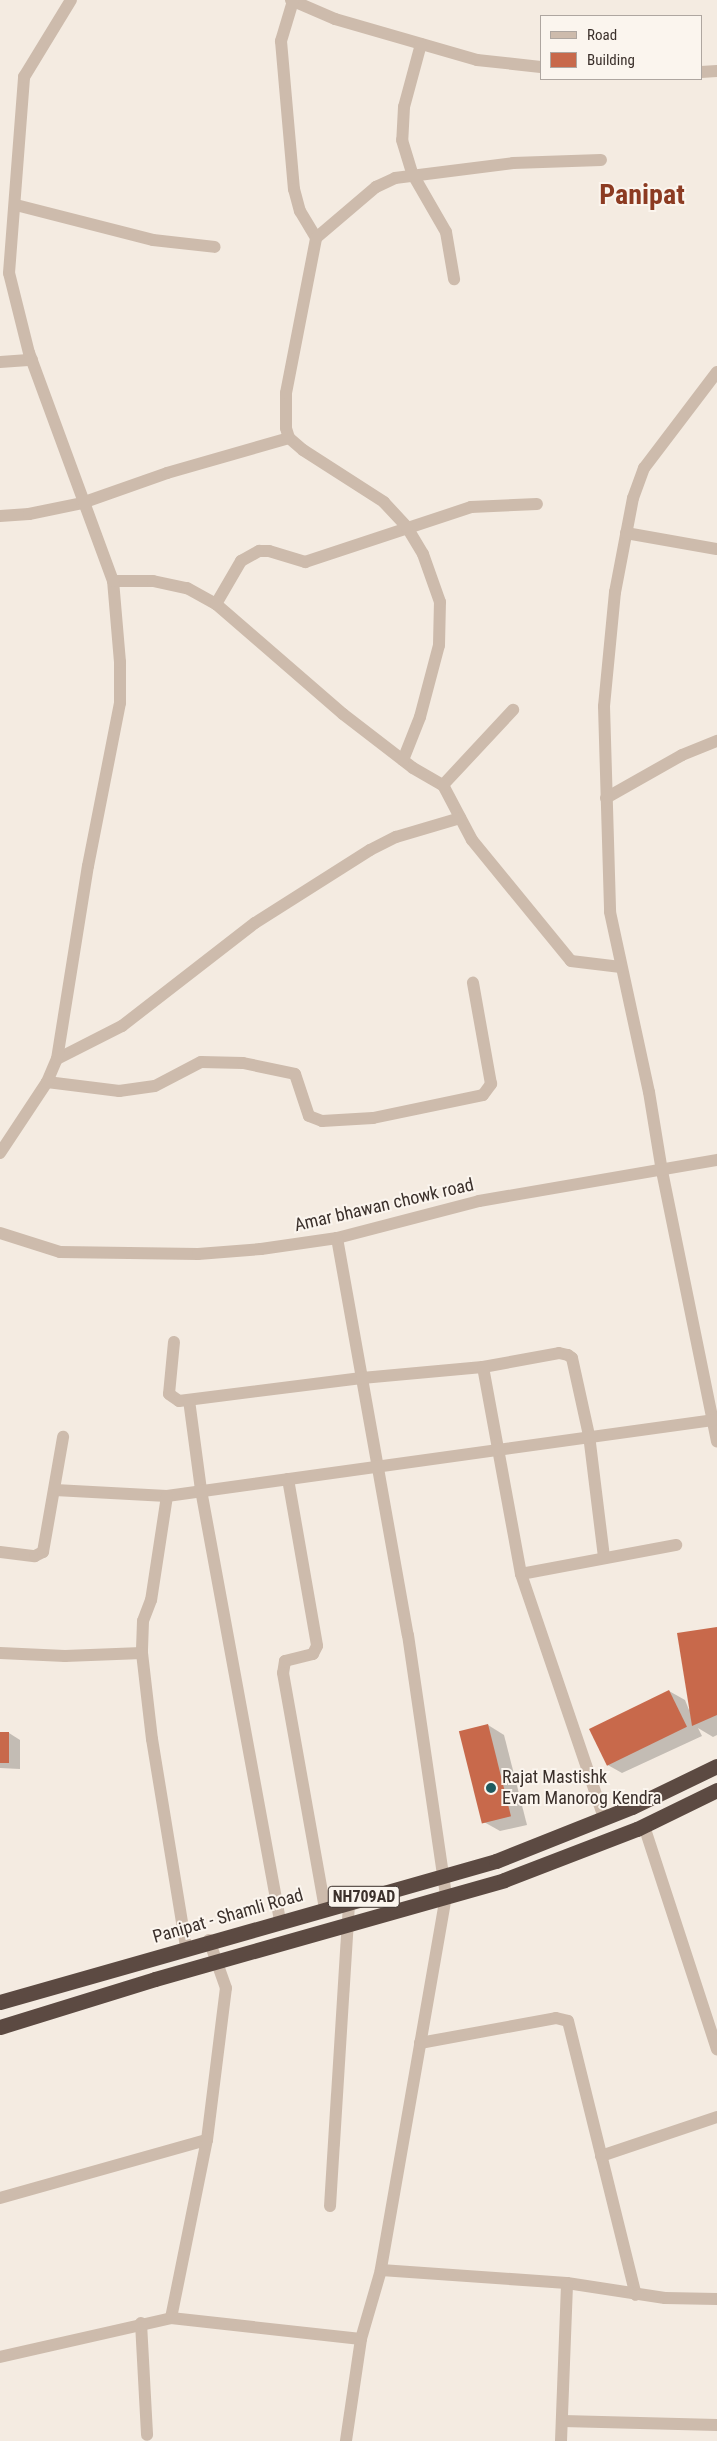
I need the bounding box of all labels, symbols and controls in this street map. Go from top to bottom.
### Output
legend [540,15,702,80]
text: Road [587,26,617,44]
text: Building [587,51,635,69]
district label: Panipat [599,178,685,212]
street label: Amar bhawan chowk road [292,1174,476,1236]
place label: Rajat Mastishk Evam Manorog Kendra [502,1767,661,1810]
marker: Rajat Mastishk Evam Manorog Kendra [484,1781,498,1795]
street label: Panipat - Shamli Road [150,1884,306,1948]
road number: NH709AD [328,1884,400,1910]

